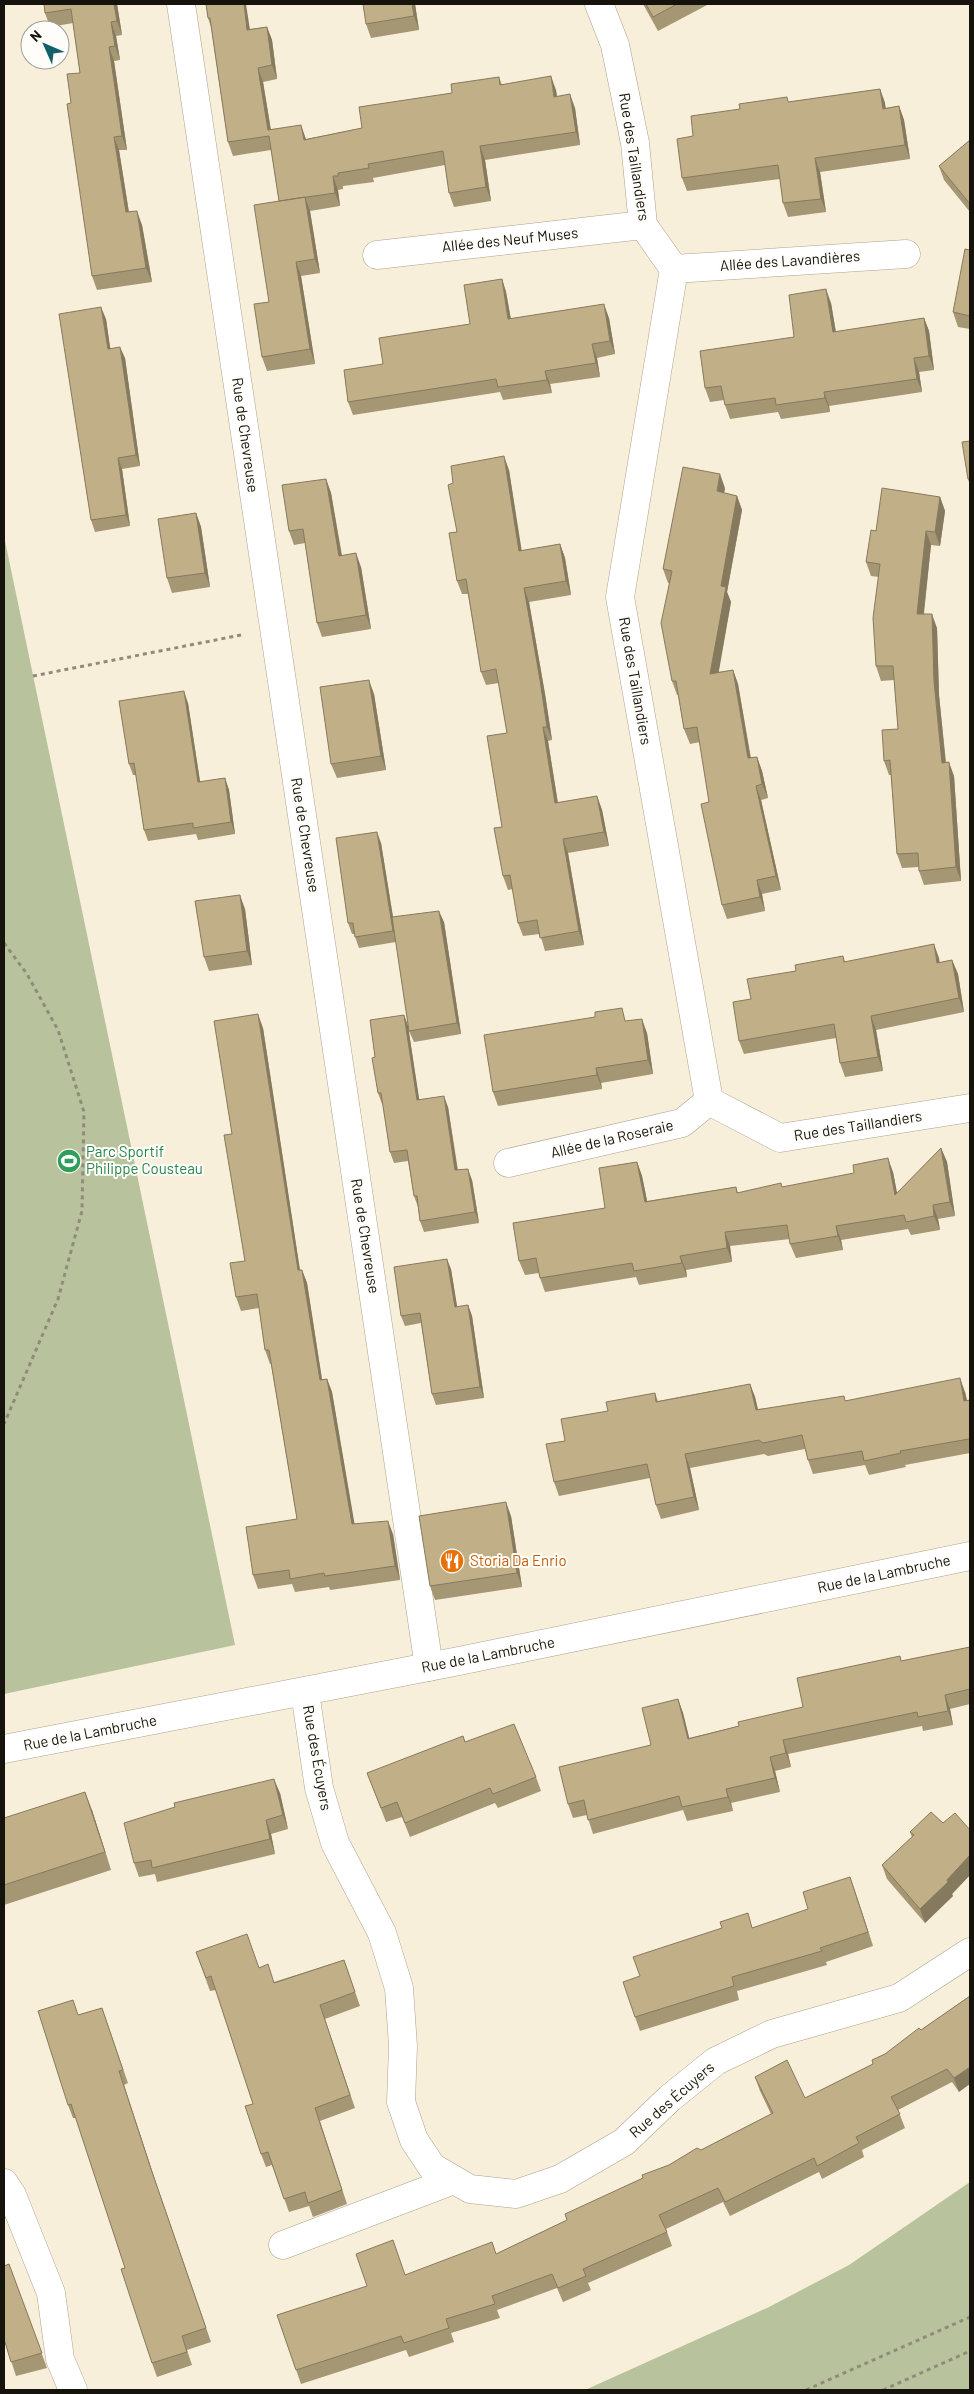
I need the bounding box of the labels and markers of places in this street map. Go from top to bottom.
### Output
place label: Parc Sportif Philippe Cousteau [86,1142,203,1177]
sports icon: Parc Sportif Philippe Cousteau [56,1148,82,1174]
restaurant icon: Storia Da Enrio [439,1548,465,1574]
place label: Storia Da Enrio [470,1551,567,1569]

